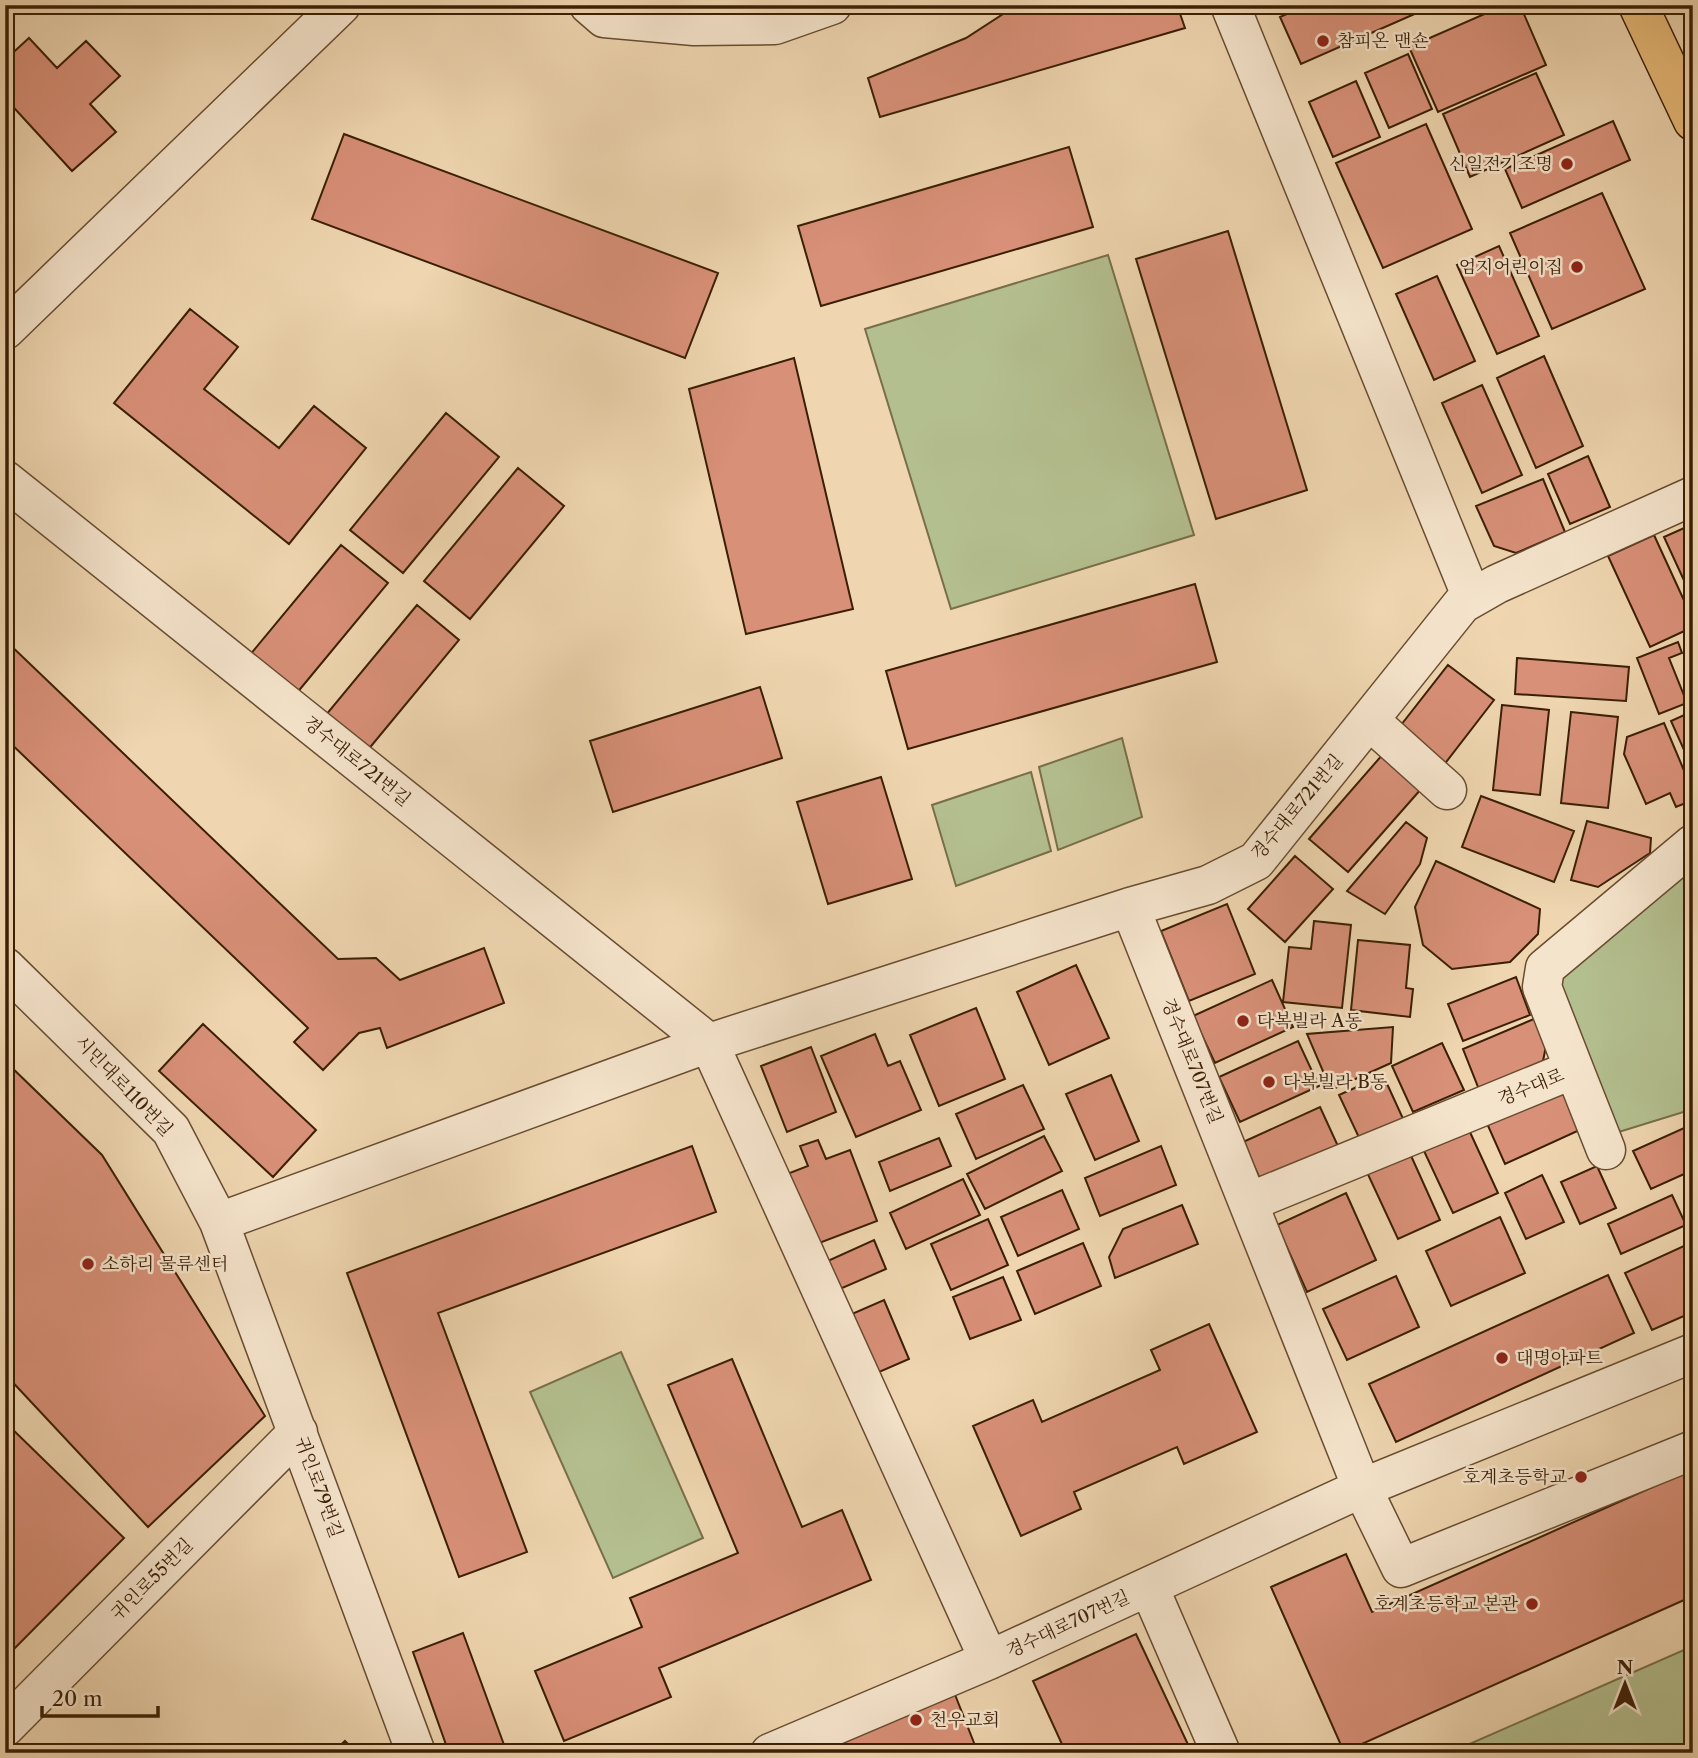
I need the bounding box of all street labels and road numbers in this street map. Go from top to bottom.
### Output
street label: 경수대로721번길 [299,711,415,811]
street label: 경수대로721번길 [1246,750,1348,864]
street label: 경수대로707번길 [1157,995,1227,1127]
street label: 시민대로110번길 [71,1031,177,1141]
street label: 경수대로 [1495,1064,1567,1110]
street label: 귀인로79번길 [290,1433,348,1541]
street label: 귀인로55번길 [107,1534,197,1624]
street label: 경수대로707번길 [1003,1586,1133,1662]

